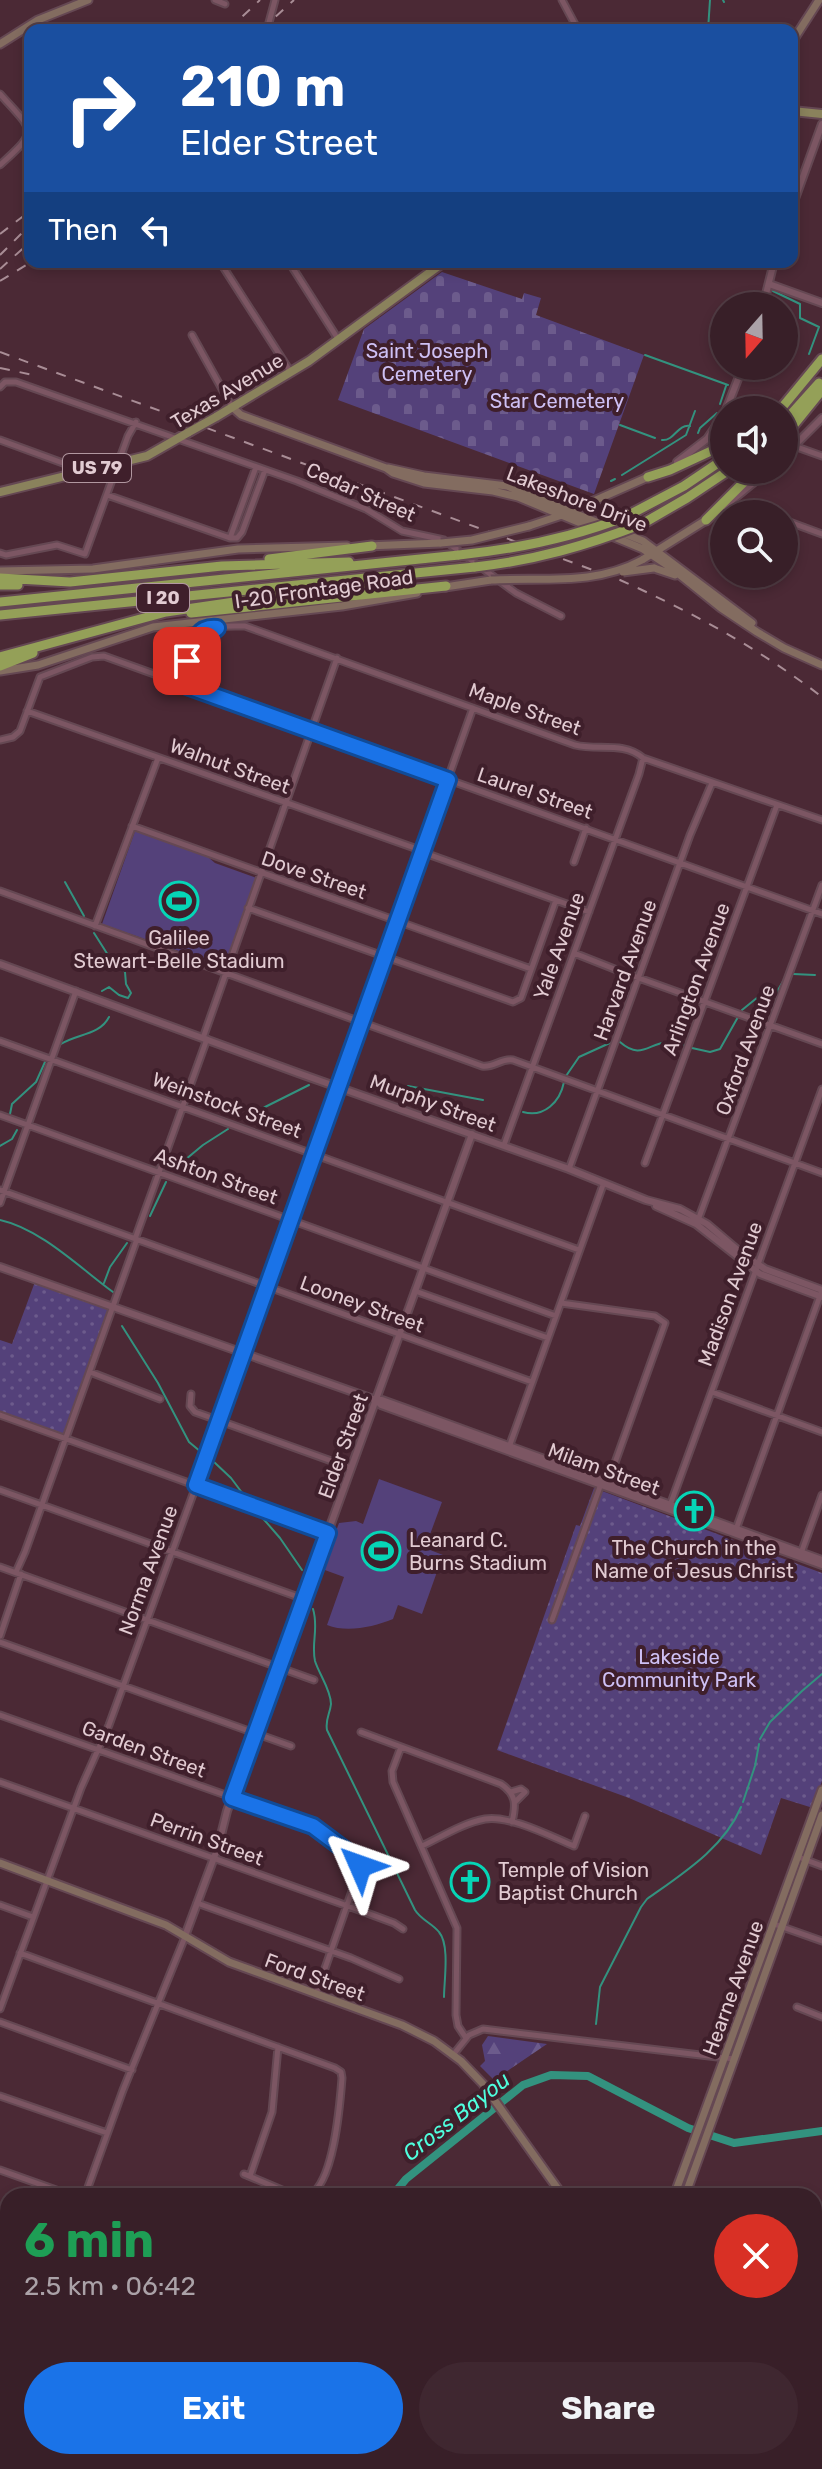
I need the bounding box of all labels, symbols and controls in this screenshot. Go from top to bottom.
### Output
text: 210 m [180,54,346,120]
icon: right [48,56,152,160]
text: Elder Street [180,121,378,164]
icon: left [134,208,178,252]
text: Then [48,212,118,248]
north arrow [710,292,798,380]
map controls [710,292,798,588]
park label: Saint Joseph Cemetery [366,339,488,386]
street label: Texas Avenue [166,348,288,434]
park label: Star Cemetery [490,389,624,413]
button: sound [710,396,798,484]
road number: US 79 [63,454,131,482]
street label: Cedar Street [303,457,420,527]
street label: Lakeshore Drive [503,461,651,537]
button: search [710,500,798,588]
street label: I-20 Frontage Road [233,565,415,613]
road number: I 20 [137,584,189,612]
pin [153,627,221,695]
icon: arrive [165,639,209,683]
street label: Maple Street [466,678,585,740]
street label: Walnut Street [167,733,294,799]
street label: Laurel Street [474,762,596,824]
street label: Dove Street [258,846,370,904]
sports icon: Galilee Stewart-Belle Stadium [158,880,200,922]
street label: Yale Avenue [528,889,590,1003]
street label: Harvard Avenue [588,896,662,1044]
street label: Arlington Avenue [657,899,735,1059]
place label: Galilee Stewart-Belle Stadium [74,926,284,973]
street label: Oxford Avenue [710,982,780,1118]
street label: Weinstock Street [149,1067,305,1143]
street label: Murphy Street [367,1069,500,1137]
street label: Ashton Street [151,1143,281,1210]
street label: Madison Avenue [693,1219,767,1369]
street label: Looney Street [297,1270,427,1338]
street label: Elder Street [313,1390,373,1502]
street label: Milam Street [545,1438,663,1500]
church icon: The Church in the Name of Jesus Christ [673,1490,715,1532]
street label: Norma Avenue [113,1502,183,1638]
place label: Leanard C. Burns Stadium [409,1528,547,1575]
sports icon: Leanard C. Burns Stadium [360,1530,402,1572]
place label: The Church in the Name of Jesus Christ [594,1536,794,1583]
park label: Lakeside Community Park [602,1645,757,1692]
street label: Garden Street [79,1715,209,1783]
street label: Perrin Street [147,1807,267,1871]
position arrow [318,1824,402,1908]
place label: Temple of Vision Baptist Church [498,1858,649,1905]
church icon: Temple of Vision Baptist Church [449,1861,491,1903]
street label: Hearne Avenue [697,1917,769,2059]
street label: Ford Street [262,1948,369,2006]
water label: Cross Bayou [397,2066,515,2167]
text: 6 min [24,2212,154,2269]
button: close [714,2214,798,2298]
text: 2.5 km · 06:42 [24,2271,196,2302]
button: Exit [24,2362,403,2454]
button: Share [419,2362,798,2454]

